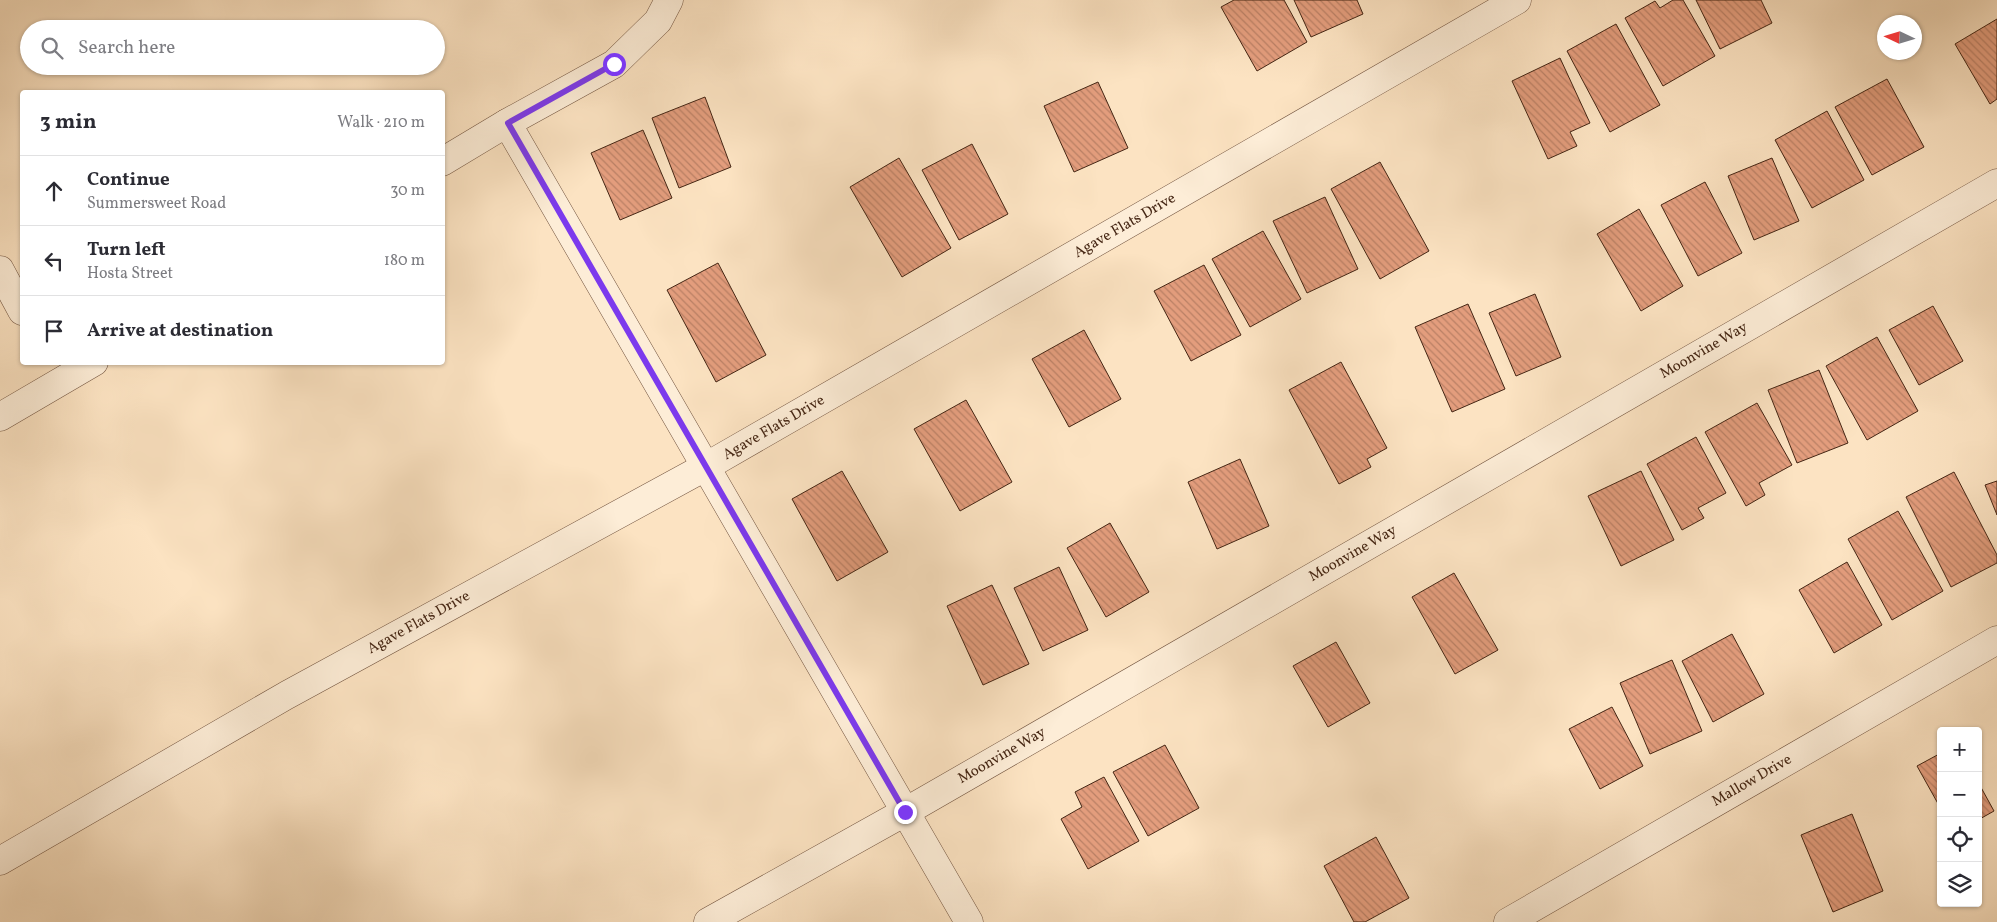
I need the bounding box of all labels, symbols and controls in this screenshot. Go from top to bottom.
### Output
north arrow [1877,15,1922,60]
search box [20,20,445,75]
icon: search [38,34,66,62]
text: Search here [78,35,175,61]
route start [603,53,626,76]
text: 3 min [40,108,96,137]
text: Walk · 210 m [337,112,425,134]
text: Continue [87,167,170,193]
icon: ahead [40,177,68,205]
text: 30 m [390,180,425,202]
street label: Agave Flats Drive [1070,188,1180,264]
text: Summersweet Road [87,193,226,215]
text: Turn left [87,237,166,263]
icon: left [40,247,68,275]
text: 180 m [384,250,425,272]
text: Hosta Street [87,263,173,285]
icon: arrive [40,317,68,345]
street label: Moonvine Way [1656,317,1752,385]
text: Arrive at destination [87,318,273,344]
street label: Agave Flats Drive [719,390,829,466]
street label: Moonvine Way [1305,520,1401,588]
street label: Agave Flats Drive [364,586,474,660]
street label: Moonvine Way [954,722,1050,790]
map controls [1937,727,1982,907]
button: + [1937,727,1982,772]
street label: Mallow Drive [1708,750,1796,812]
button: − [1937,772,1982,817]
route end [894,801,917,824]
button: locate [1937,817,1982,862]
button: layers [1937,862,1982,907]

